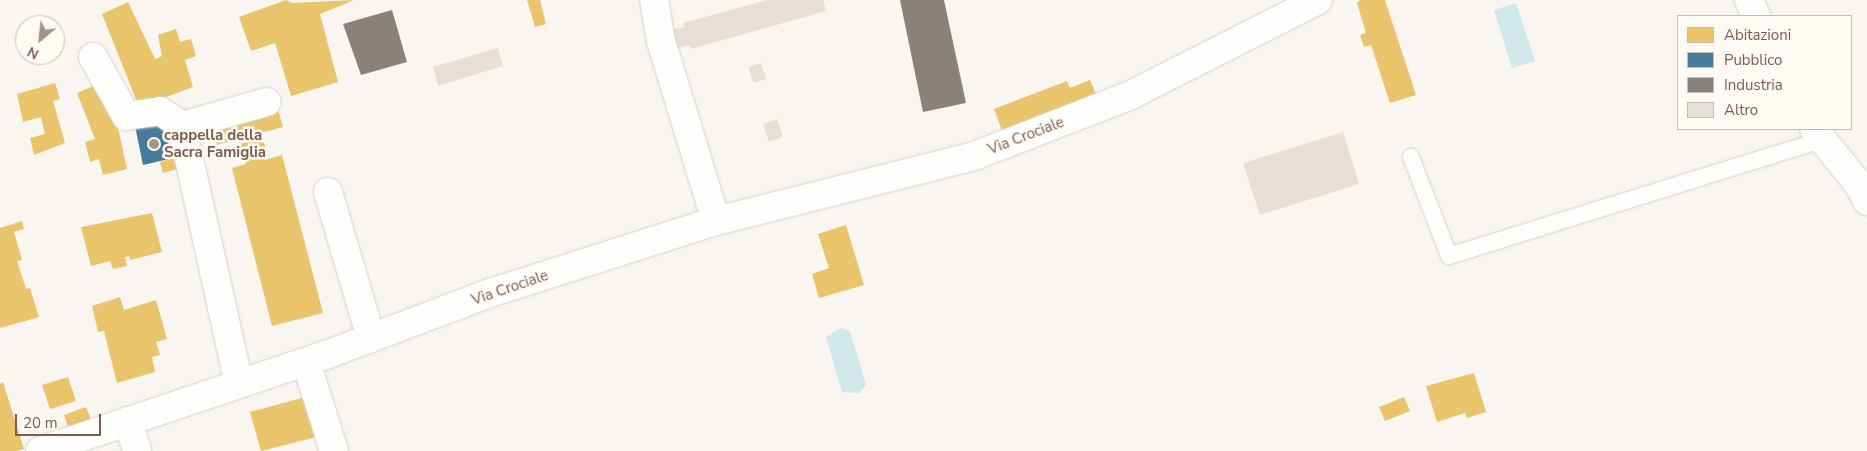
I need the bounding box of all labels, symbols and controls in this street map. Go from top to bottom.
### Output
north arrow [15,15,65,65]
legend [1677,15,1852,130]
text: Abitazioni [1724,25,1791,45]
text: N [24,42,42,64]
text: Pubblico [1724,50,1782,70]
text: Industria [1724,75,1783,95]
text: Altro [1724,100,1758,120]
street label: Via Crociale [985,113,1067,159]
place label: cappella della Sacra Famiglia [164,126,266,161]
marker: cappella della Sacra Famiglia [148,138,160,150]
street label: Via Crociale [469,266,551,310]
scale bar [18,404,104,436]
text: 20 m [23,413,58,433]

